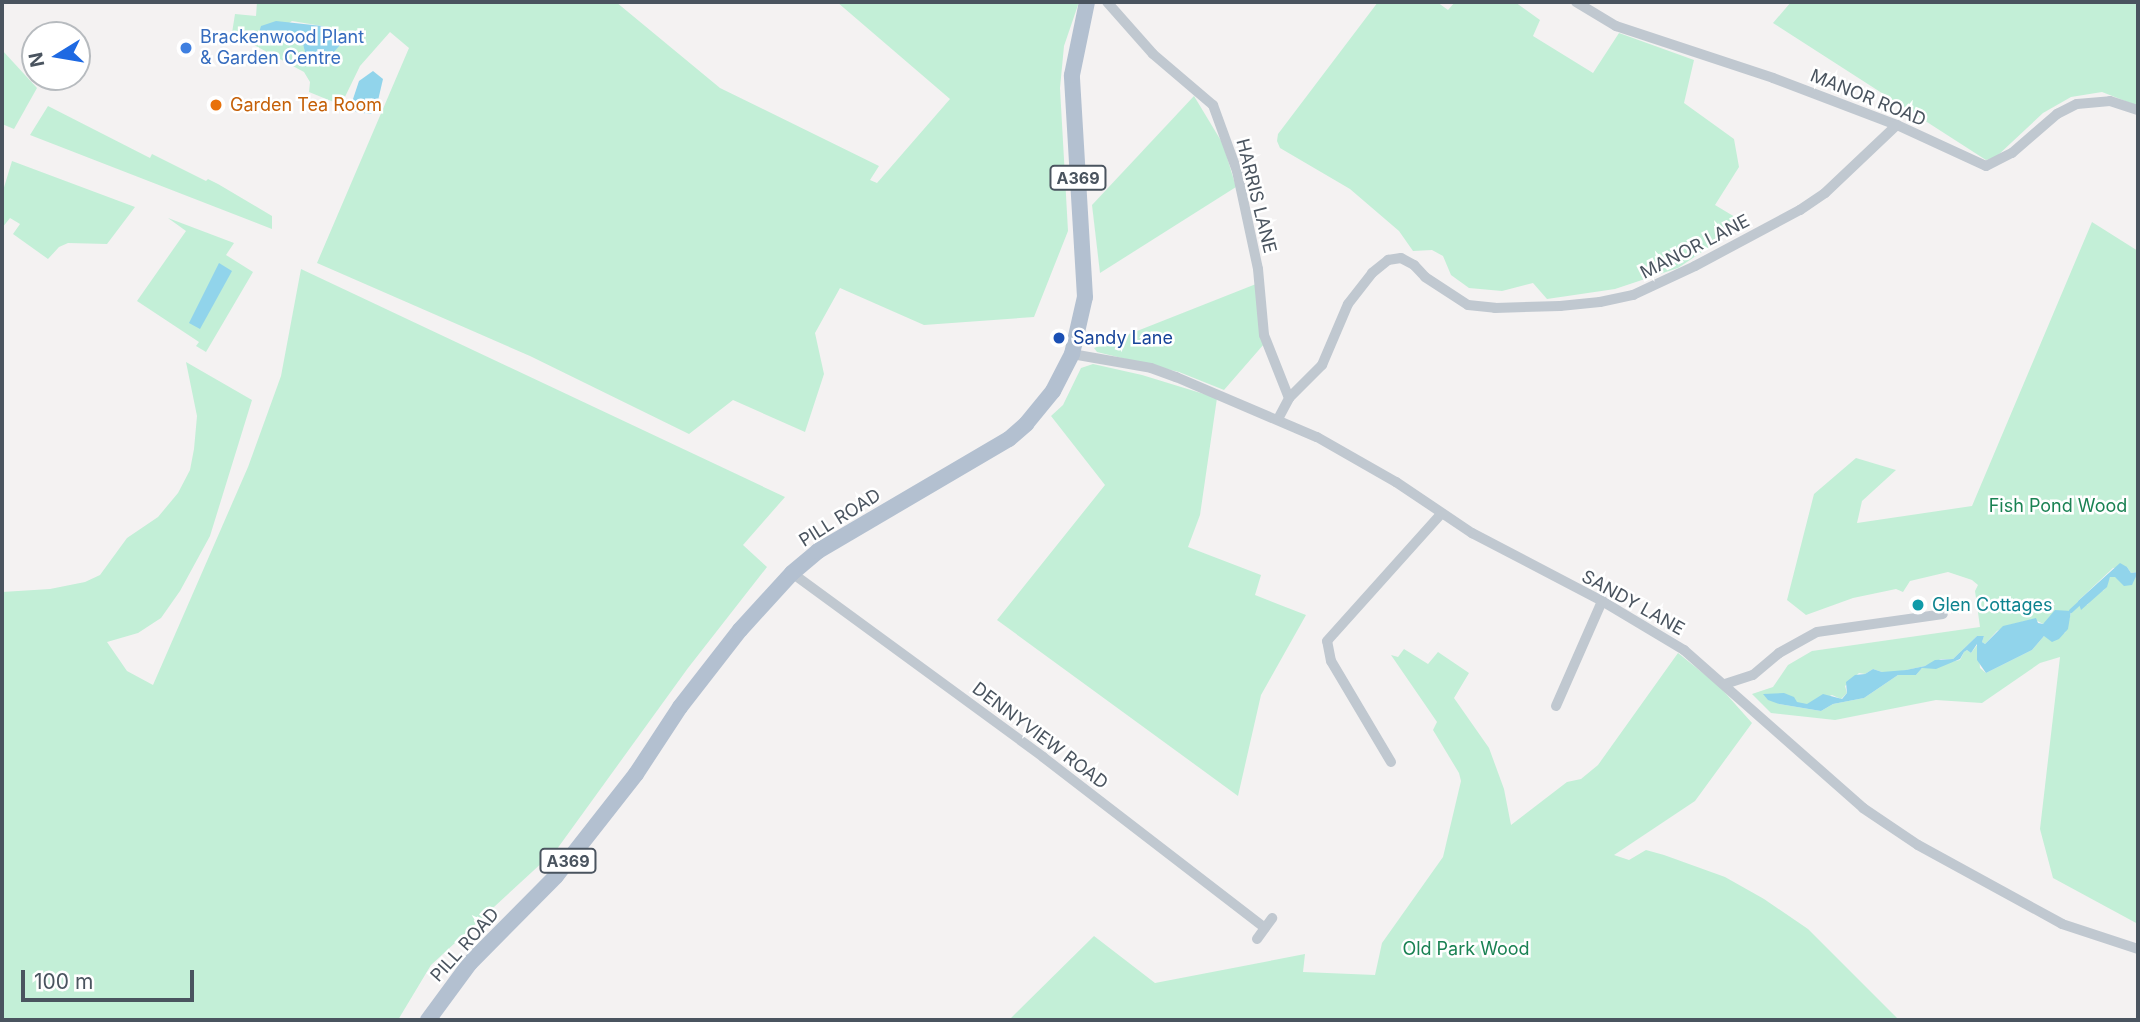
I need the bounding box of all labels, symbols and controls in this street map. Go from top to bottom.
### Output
north arrow [21,21,91,91]
place label: Brackenwood Plant & Garden Centre [200,27,364,70]
marker: Brackenwood Plant & Garden Centre [178,40,194,56]
text: N [24,50,50,69]
street label: MANOR ROAD [1807,65,1929,131]
place label: Garden Tea Room [230,94,382,116]
marker: Garden Tea Room [208,97,224,113]
street label: HARRIS LANE [1231,136,1281,256]
road number: A369 [1048,166,1108,190]
street label: MANOR LANE [1637,210,1753,284]
place label: Sandy Lane [1073,327,1173,349]
marker: Sandy Lane [1051,330,1067,346]
street label: PILL ROAD [795,484,885,552]
park label: Fish Pond Wood [1989,495,2127,517]
street label: SANDY LANE [1578,566,1688,640]
place label: Glen Cottages [1932,594,2052,616]
marker: Glen Cottages [1910,597,1926,613]
street label: DENNYVIEW ROAD [968,678,1112,794]
road number: A369 [538,848,598,874]
street label: PILL ROAD [426,904,504,986]
park label: Old Park Wood [1402,938,1530,960]
scale bar [24,956,198,1000]
text: 100 m [34,969,93,994]

